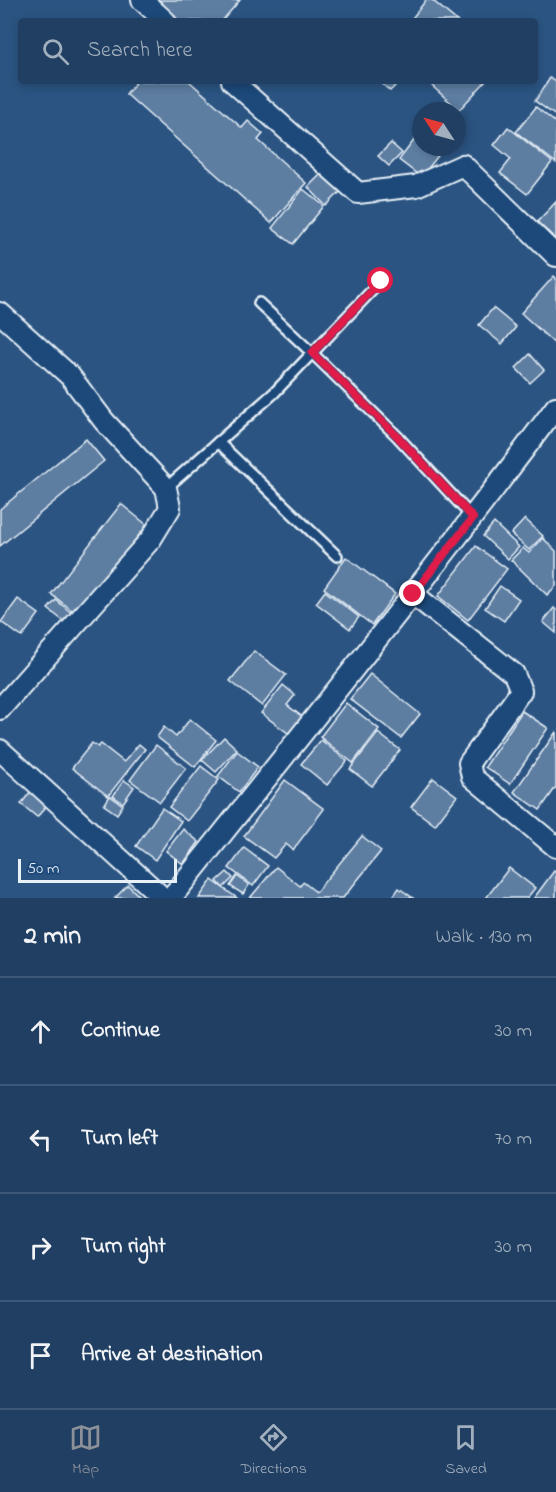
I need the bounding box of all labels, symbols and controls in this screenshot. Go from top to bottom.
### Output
search box [18,18,538,84]
icon: search [39,35,72,68]
text: Search here [87,35,192,67]
north arrow [412,102,466,156]
route start [367,267,393,293]
route end [399,580,425,606]
scale bar [18,856,177,884]
text: 50 m [27,857,59,881]
text: 2 min [24,918,81,956]
text: Walk · 130 m [436,923,532,952]
icon: ahead [24,1015,57,1048]
text: Continue [81,1015,160,1047]
text: 30 m [495,1017,532,1046]
icon: left [24,1123,57,1156]
text: Turn left [81,1123,158,1155]
text: 70 m [495,1125,532,1154]
icon: right [24,1231,57,1264]
text: Turn right [81,1231,166,1263]
text: 30 m [495,1233,532,1262]
icon: arrive [24,1339,57,1372]
text: Arrive at destination [81,1339,263,1371]
tab: Map [69,1421,102,1481]
tab: Directions [240,1421,307,1481]
tab: Saved [445,1421,487,1481]

